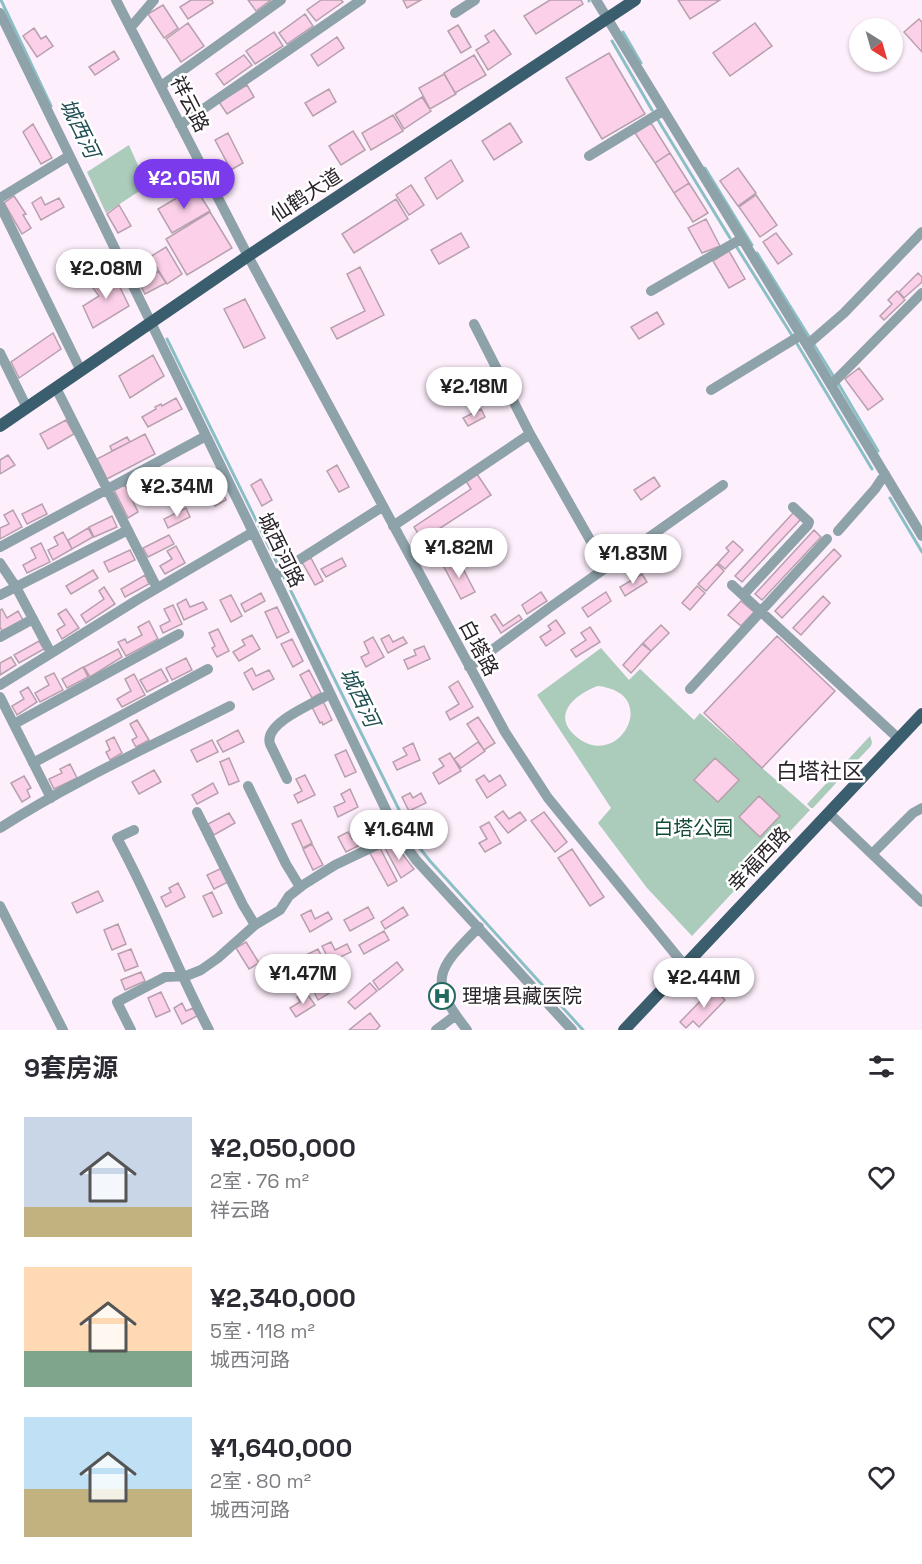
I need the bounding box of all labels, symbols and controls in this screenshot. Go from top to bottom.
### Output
north arrow [849,18,903,72]
map controls [849,18,903,72]
street label: 祥云路 [165,71,215,137]
water label: 城西河 [54,94,108,166]
pin: ¥2.05M [135,159,233,210]
street label: 仙鹤大道 [265,162,347,228]
text: ¥2.05M [148,165,220,191]
pin: ¥2.08M [57,249,155,300]
text: ¥2.08M [70,255,142,281]
pin: ¥2.18M [425,367,523,418]
text: ¥2.18M [440,373,508,399]
pin: ¥2.34M [128,467,226,518]
text: ¥2.34M [141,473,213,499]
street label: 城西河路 [252,508,310,592]
pin: ¥1.82M [410,528,508,579]
text: ¥1.82M [425,534,493,560]
pin: ¥1.83M [584,534,682,585]
text: ¥1.83M [598,540,668,566]
street label: 白塔路 [453,615,505,681]
water label: 城西河 [334,663,388,735]
district label: 白塔社区 [776,757,864,785]
pin: ¥1.64M [350,810,448,861]
park label: 白塔公园 [653,815,733,841]
text: ¥1.64M [364,816,434,842]
street label: 幸福西路 [722,821,796,897]
pin: ¥1.47M [254,954,352,1005]
pin: ¥2.44M [655,958,753,1009]
text: ¥1.47M [269,960,337,986]
text: ¥2.44M [667,964,741,990]
hospital icon: 理塘县藏医院 [427,981,457,1011]
place label: 理塘县藏医院 [462,983,582,1009]
icon: filters [865,1050,898,1083]
text: 9套房源 [24,1051,118,1085]
text: ¥2,050,000 [210,1131,356,1165]
icon: home [72,1141,144,1213]
icon: heart [865,1161,898,1194]
text: 2室 · 76 m² [210,1168,309,1194]
text: 祥云路 [210,1197,270,1223]
text: ¥2,340,000 [210,1281,356,1315]
icon: home [72,1291,144,1363]
icon: heart [865,1311,898,1344]
text: 5室 · 118 m² [210,1318,315,1344]
text: 城西河路 [210,1347,290,1373]
text: ¥1,640,000 [210,1431,352,1465]
icon: home [72,1441,144,1513]
icon: heart [865,1461,898,1494]
text: 2室 · 80 m² [210,1468,311,1494]
text: 城西河路 [210,1497,290,1523]

